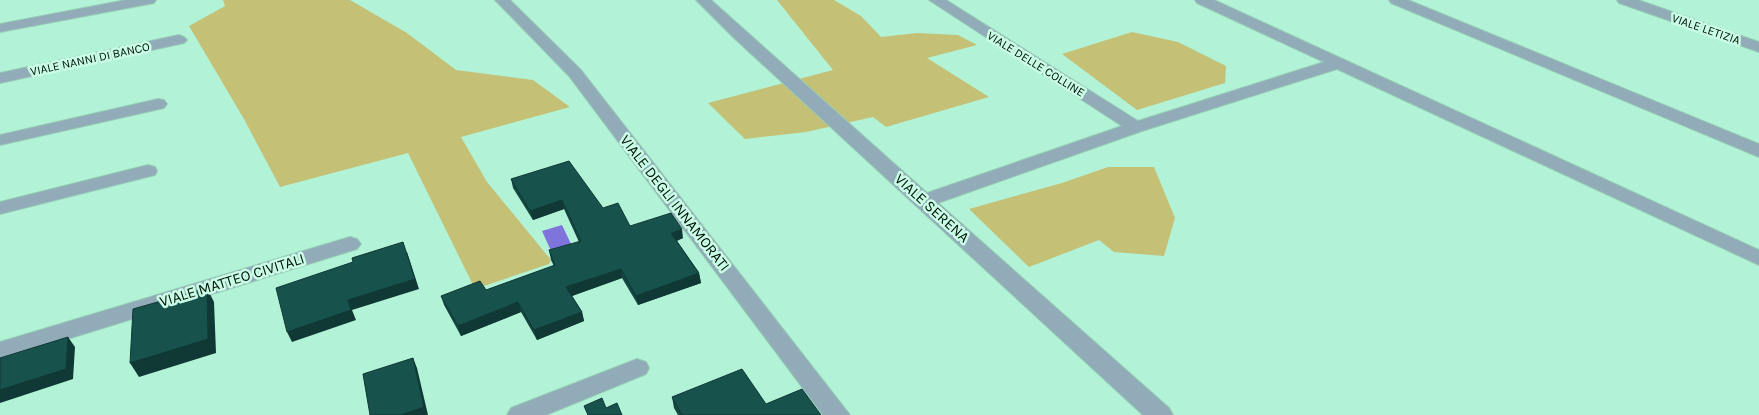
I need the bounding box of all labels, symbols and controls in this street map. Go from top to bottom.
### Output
street label: VIALE LETIZIA [1670,11,1742,47]
street label: VIALE DELLE COLLINE [985,28,1087,100]
street label: VIALE NANNI DI BANCO [29,39,151,79]
street label: VIALE DEGLI INNAMORATI [616,131,734,275]
street label: VIALE SERENA [891,170,973,246]
street label: VIALE MATTEO CIVITALI [157,249,307,311]

